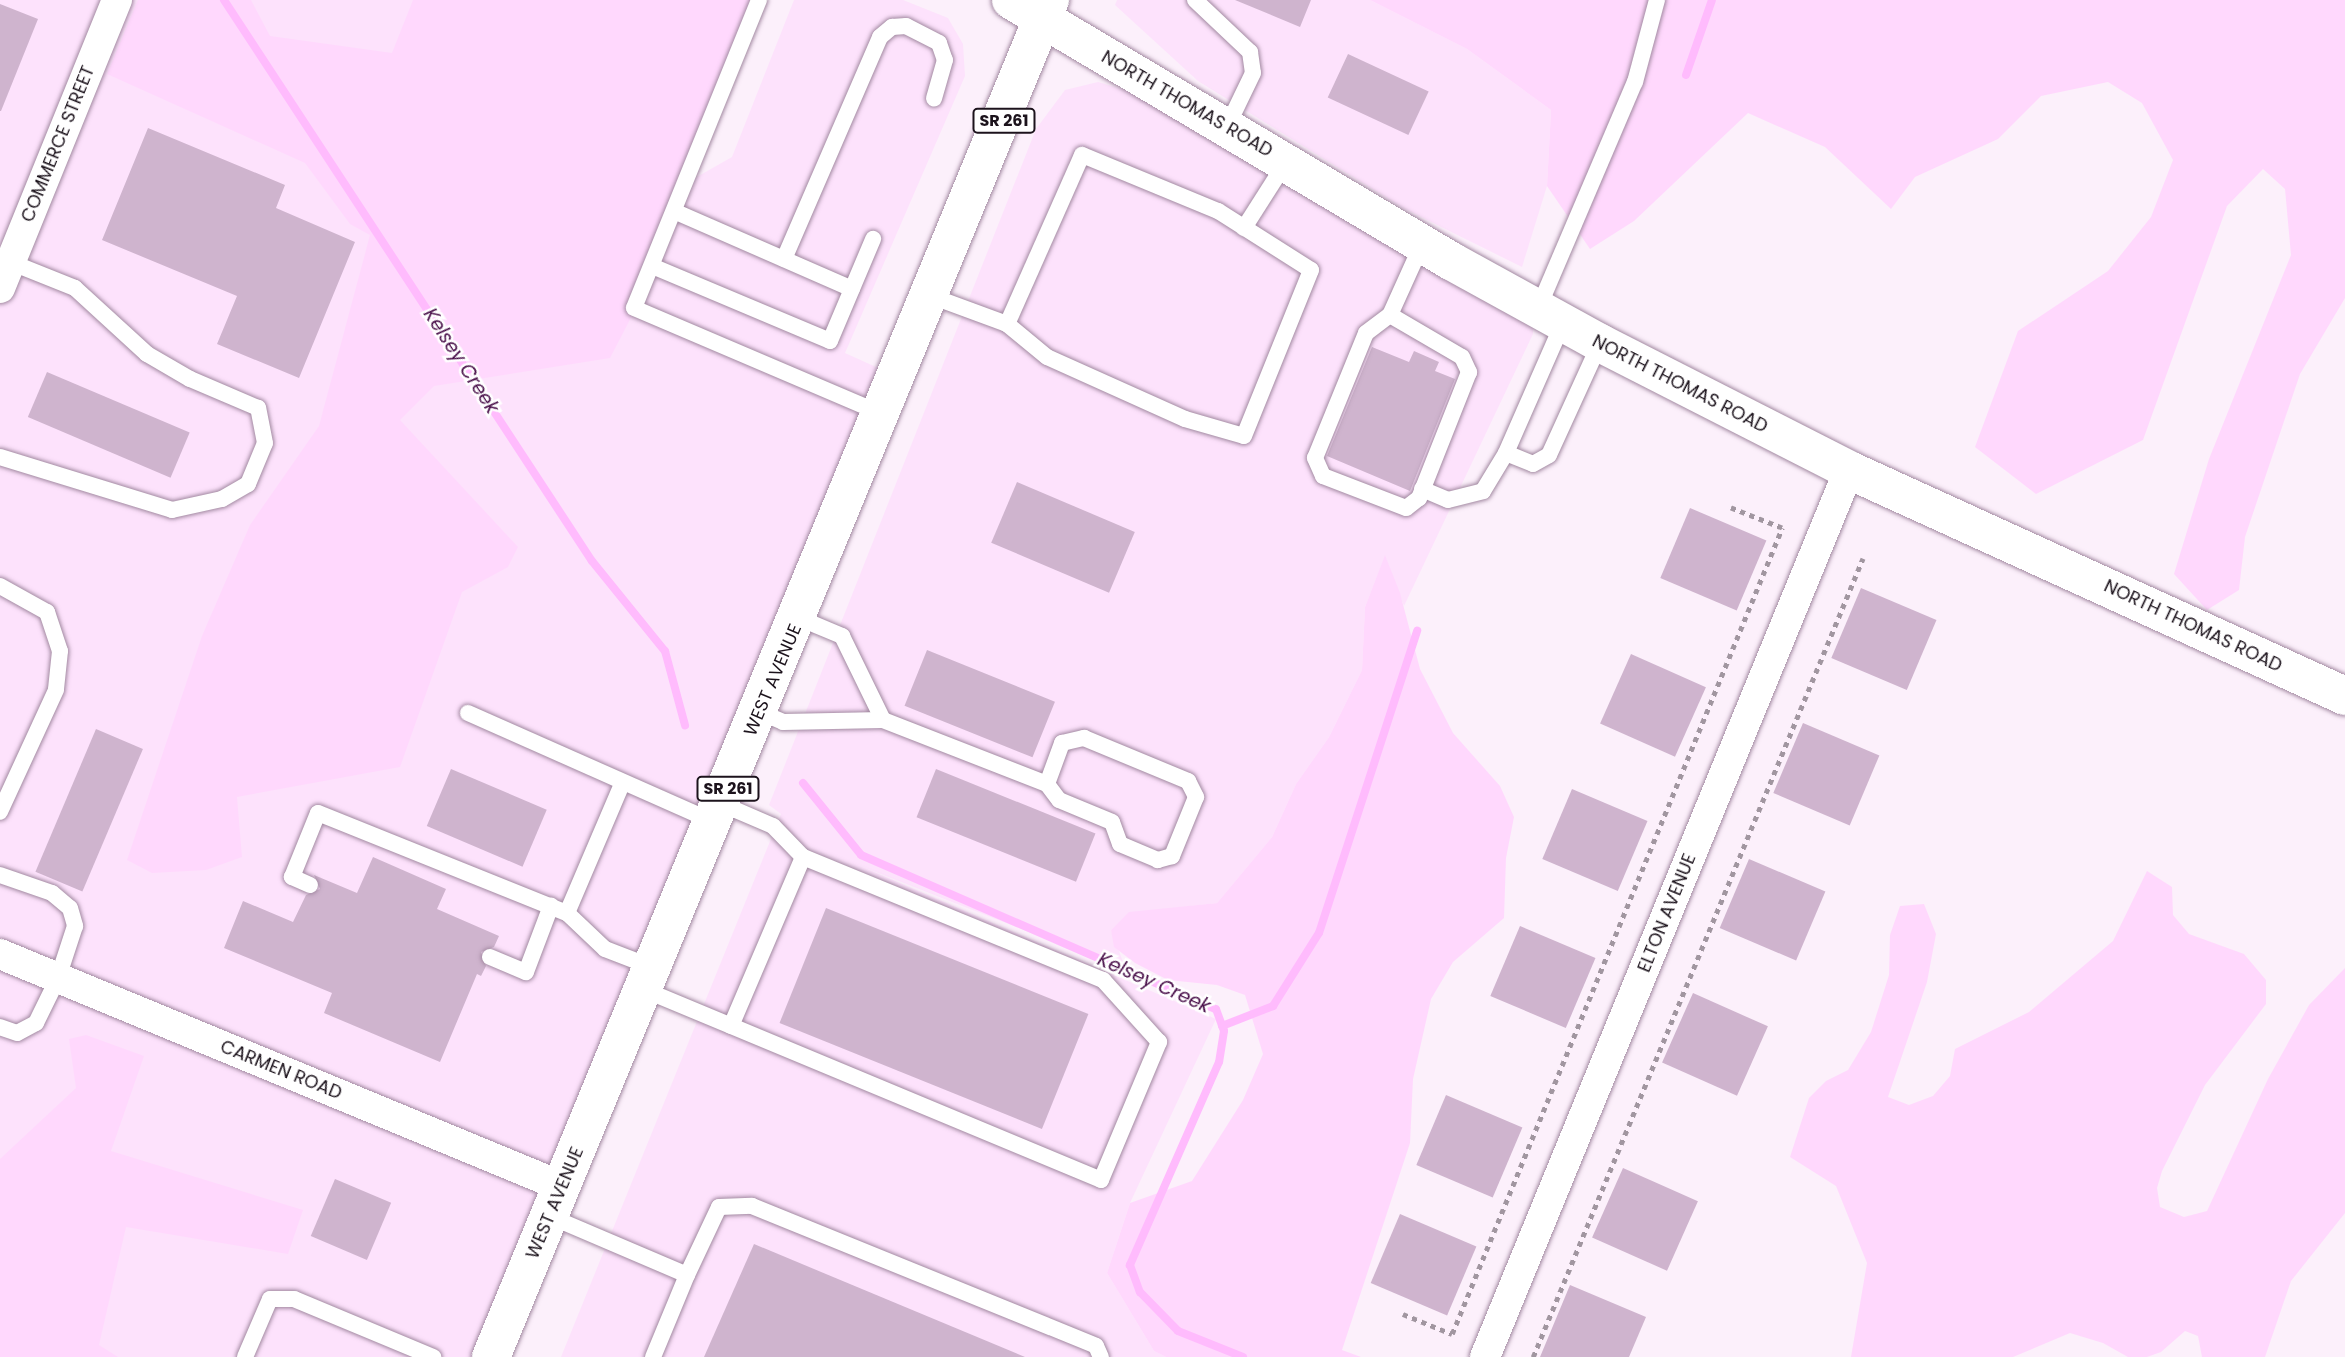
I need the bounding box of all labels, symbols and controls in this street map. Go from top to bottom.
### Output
street label: NORTH THOMAS ROAD [1098,46,1276,162]
street label: COMMERCE STREET [17,63,99,225]
road number: SR 261 [971,108,1037,134]
water label: Kelsey Creek [418,304,504,418]
street label: NORTH THOMAS ROAD [1589,330,1771,438]
street label: NORTH THOMAS ROAD [2101,575,2285,677]
street label: WEST AVENUE [740,621,806,739]
road number: SR 261 [695,776,761,802]
street label: ELTON AVENUE [1633,851,1701,975]
water label: Kelsey Creek [1094,948,1214,1018]
street label: CARMEN ROAD [217,1036,345,1104]
street label: WEST AVENUE [522,1144,588,1262]

